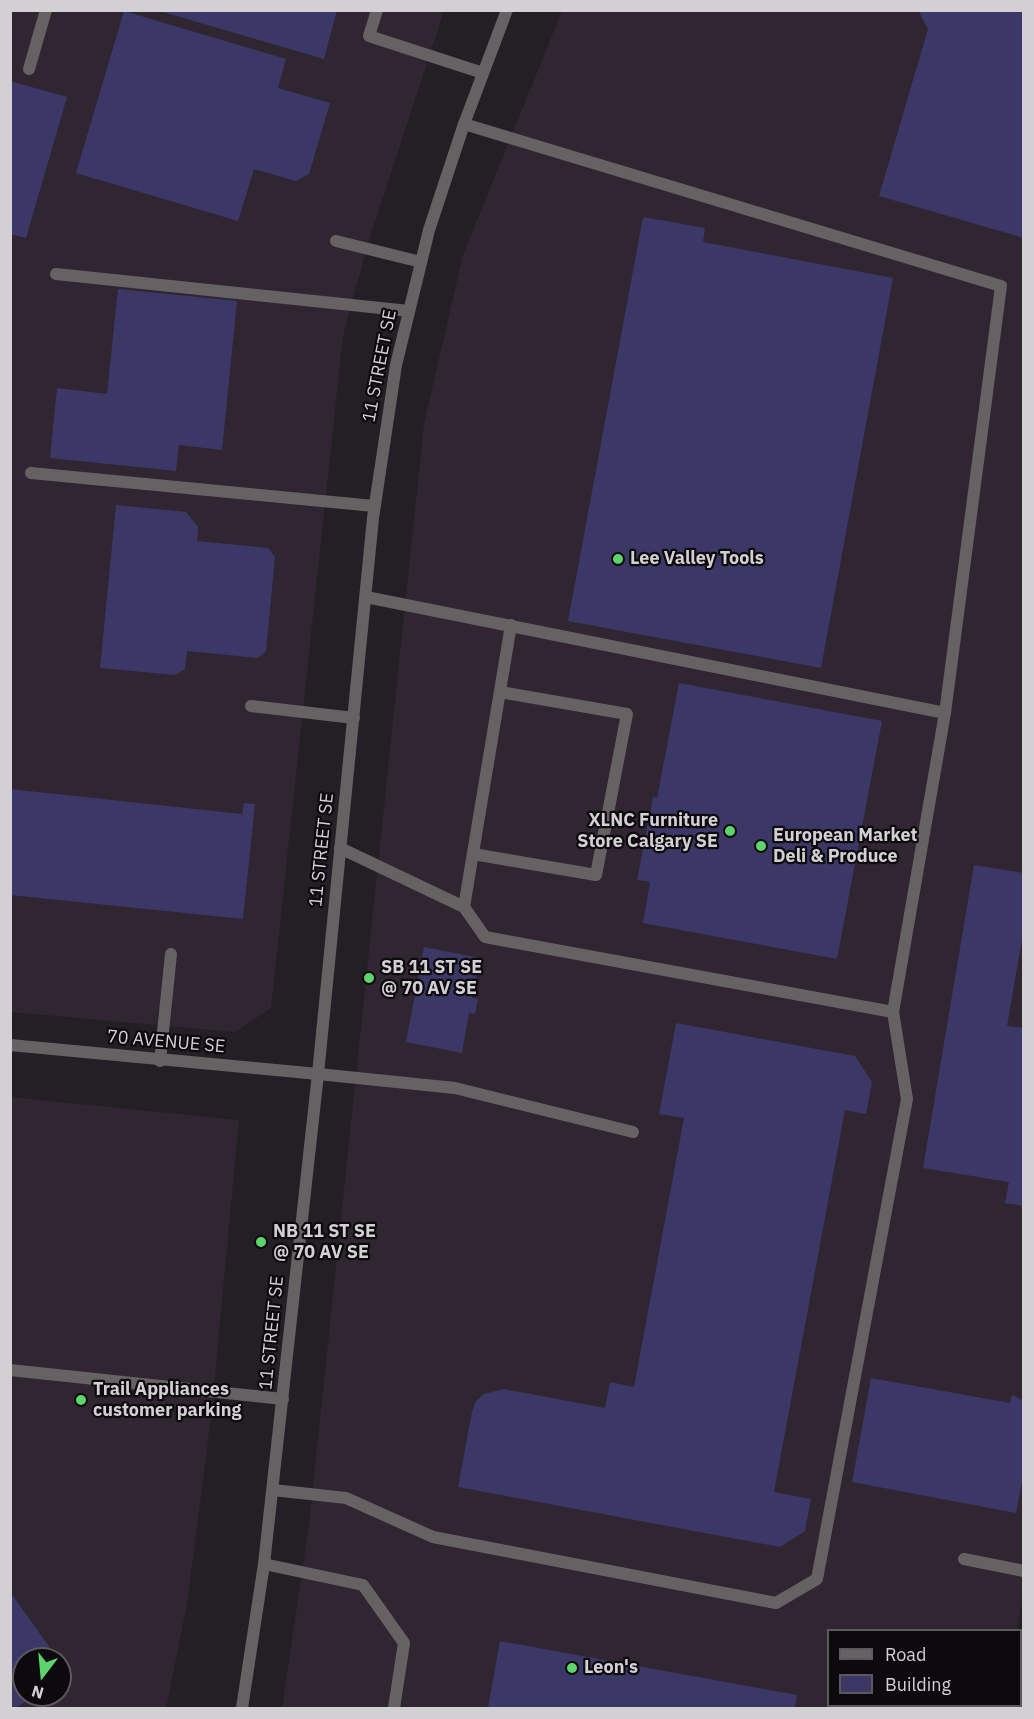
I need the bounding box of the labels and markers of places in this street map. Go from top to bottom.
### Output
place label: Lee Valley Tools [630,548,764,570]
marker: Lee Valley Tools [611,552,625,566]
place label: XLNC Furniture Store Calgary SE [577,810,718,852]
marker: XLNC Furniture Store Calgary SE [723,824,737,838]
place label: European Market Deli & Produce [773,825,917,868]
marker: European Market Deli & Produce [754,839,768,853]
place label: SB 11 ST SE @ 70 AV SE [381,957,482,1000]
marker: SB 11 ST SE @ 70 AV SE [362,971,376,985]
place label: NB 11 ST SE @ 70 AV SE [273,1221,376,1264]
marker: NB 11 ST SE @ 70 AV SE [254,1235,268,1249]
place label: Trail Appliances customer parking [93,1379,241,1422]
marker: Trail Appliances customer parking [74,1393,88,1407]
place label: Leon's [584,1657,638,1679]
marker: Leon's [565,1661,579,1675]

